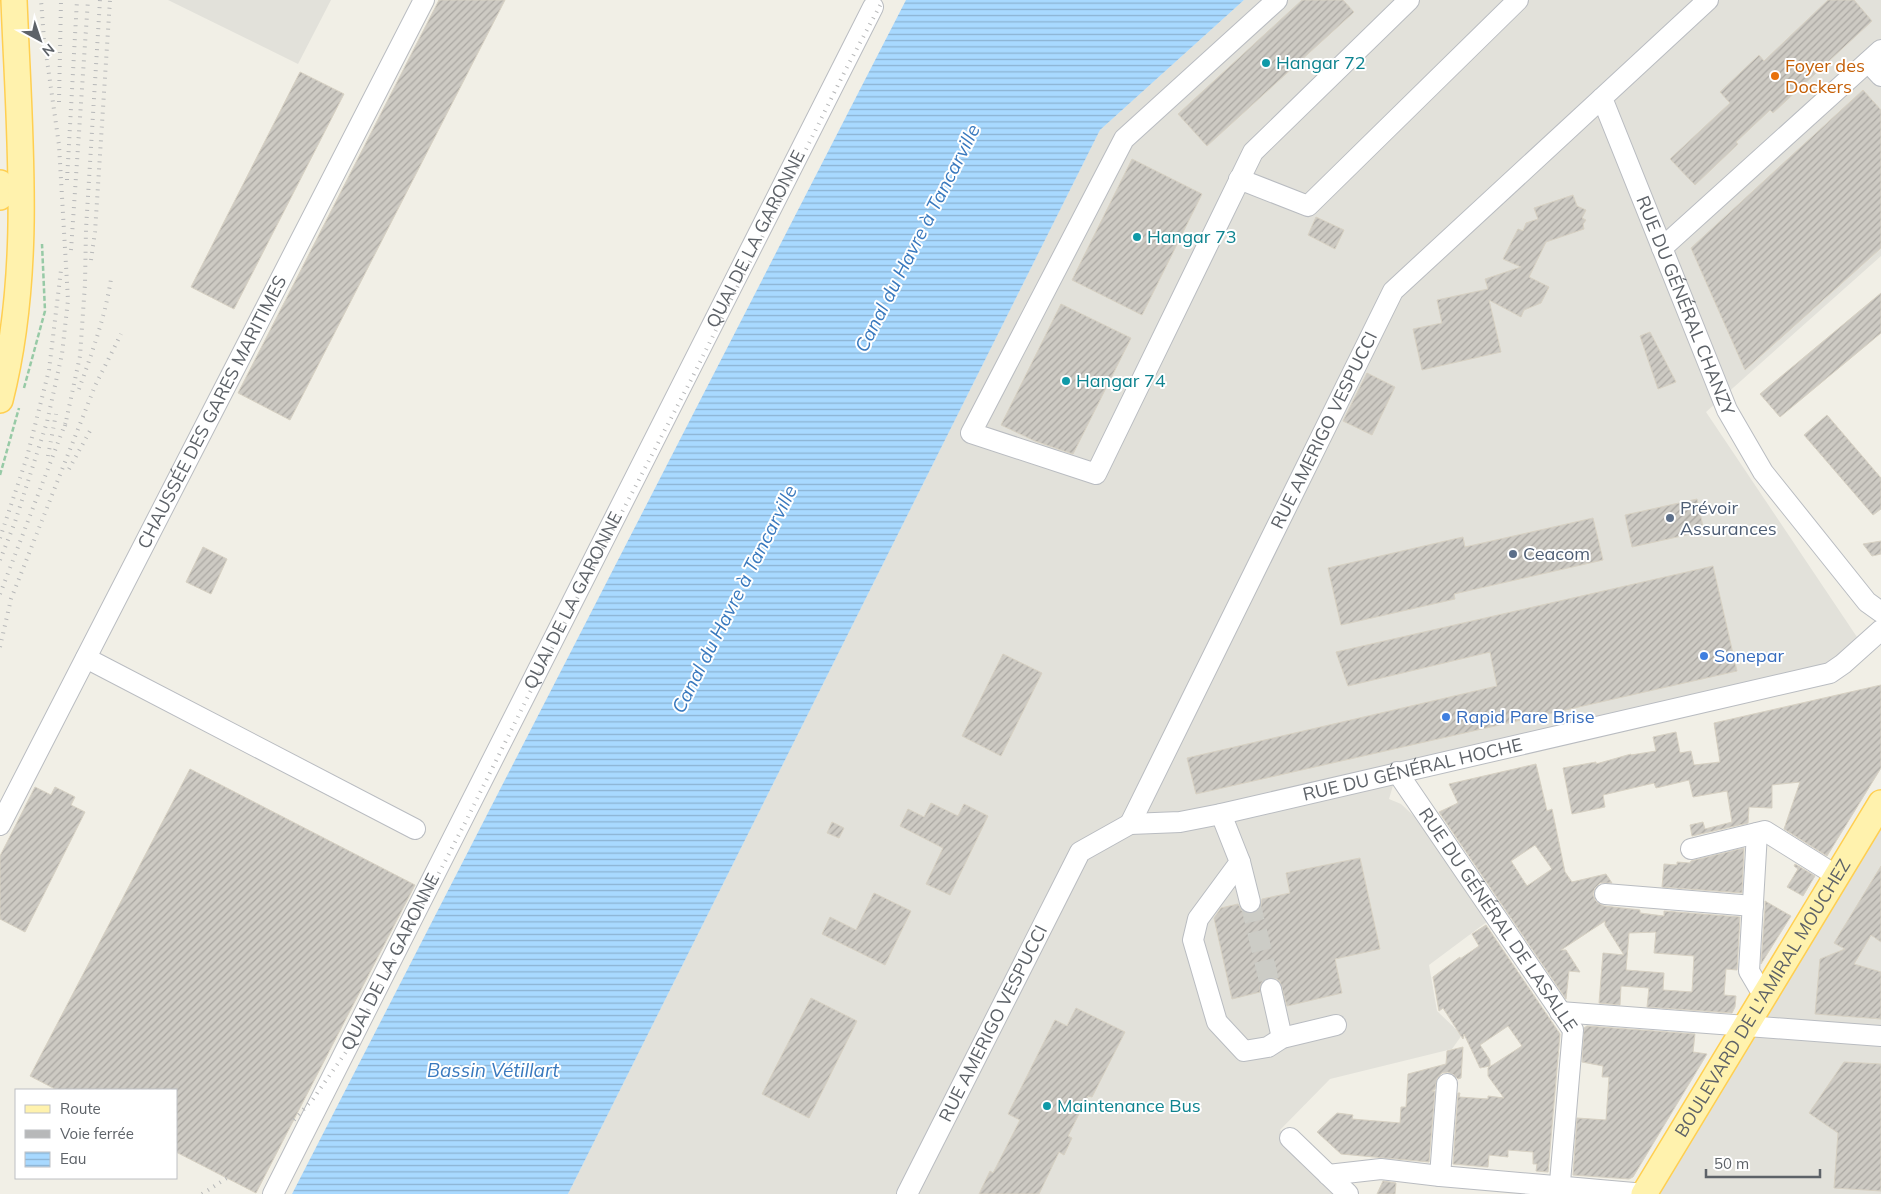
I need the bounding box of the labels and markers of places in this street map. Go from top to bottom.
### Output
place label: Hangar 72 [1276,51,1366,74]
place label: Foyer des Dockers [1785,54,1865,98]
marker: Hangar 72 [1260,57,1272,69]
marker: Foyer des Dockers [1769,70,1781,82]
place label: Hangar 73 [1147,225,1237,248]
marker: Hangar 73 [1131,231,1143,243]
place label: Hangar 74 [1076,369,1166,392]
marker: Hangar 74 [1060,375,1072,387]
place label: Prévoir Assurances [1680,496,1777,540]
marker: Prévoir Assurances [1664,512,1676,524]
place label: Ceacom [1523,542,1590,565]
marker: Ceacom [1507,548,1519,560]
place label: Sonepar [1714,644,1784,667]
marker: Sonepar [1698,650,1710,662]
place label: Rapid Pare Brise [1456,705,1595,728]
marker: Rapid Pare Brise [1440,711,1452,723]
place label: Maintenance Bus [1057,1094,1201,1117]
marker: Maintenance Bus [1041,1100,1053,1112]

